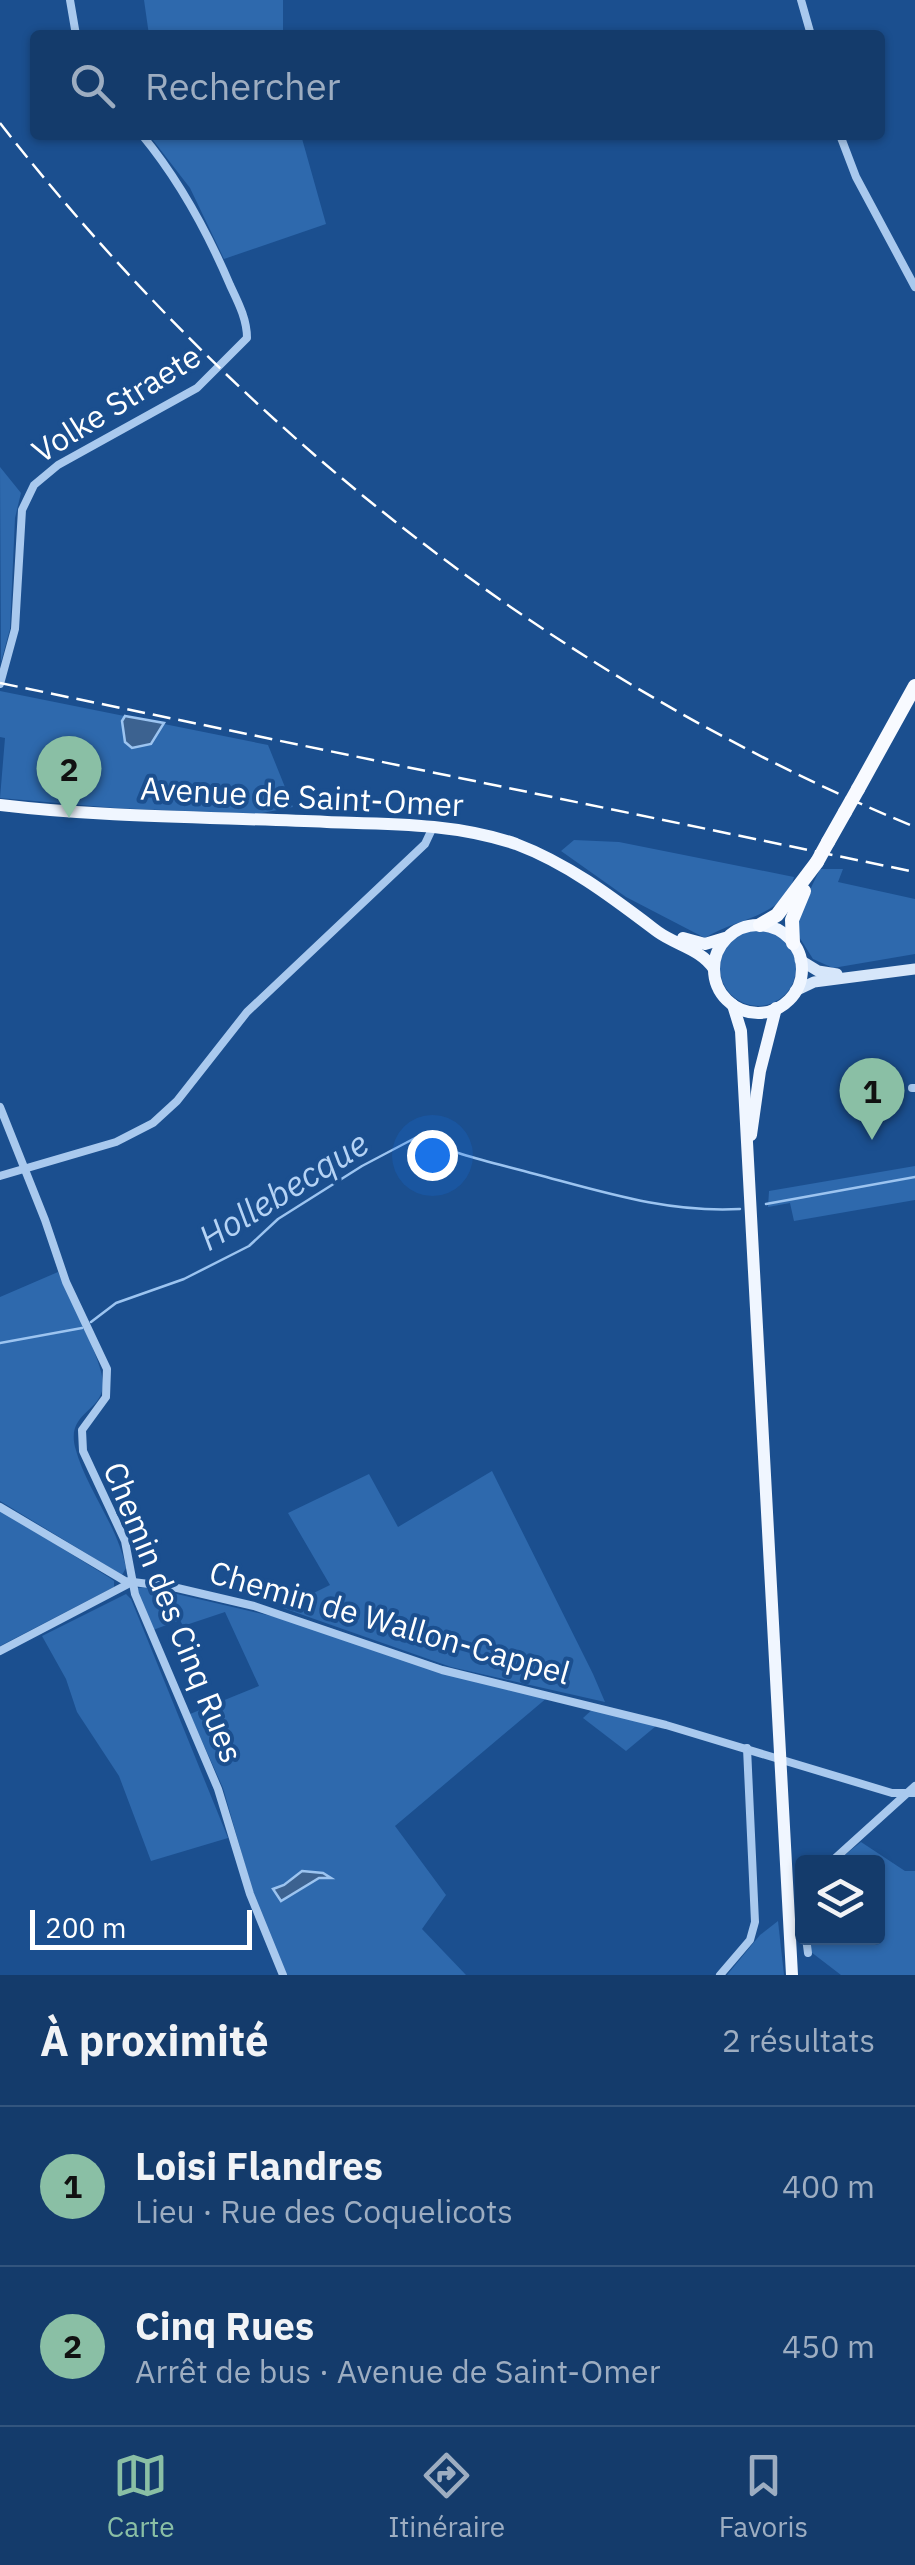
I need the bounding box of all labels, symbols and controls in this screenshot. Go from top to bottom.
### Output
search box [30,30,885,140]
icon: search [65,58,120,113]
text: Rechercher [145,61,340,110]
street label: Volke Straete [24,334,208,472]
pin: 2 [36,736,102,818]
street label: Avenue de Saint-Omer [139,767,465,825]
pin: 1 [840,1058,904,1140]
water label: Hollebecque [190,1120,376,1260]
your location [407,1130,458,1181]
street label: Chemin des Cinq Rues [94,1456,254,1768]
street label: Chemin de Wallon-Cappel [205,1550,575,1694]
map controls [795,1855,885,1945]
button: layers [795,1855,885,1945]
scale bar [30,1905,252,1950]
text: 200 m [45,1909,126,1946]
text: À proximité [40,2013,269,2068]
text: 2 résultats [722,2019,875,2061]
text: Loisi Flandres [135,2141,383,2190]
text: 1 [63,2165,82,2207]
text: 400 m [782,2165,875,2207]
text: Lieu · Rue des Coquelicots [135,2190,513,2232]
text: Cinq Rues [135,2301,314,2350]
text: 2 [63,2325,82,2367]
text: 450 m [782,2325,875,2367]
text: Arrêt de bus · Avenue de Saint-Omer [135,2350,660,2392]
tab: Carte [107,2448,175,2545]
tab: Itinéraire [388,2448,505,2545]
tab: Favoris [719,2448,808,2545]

